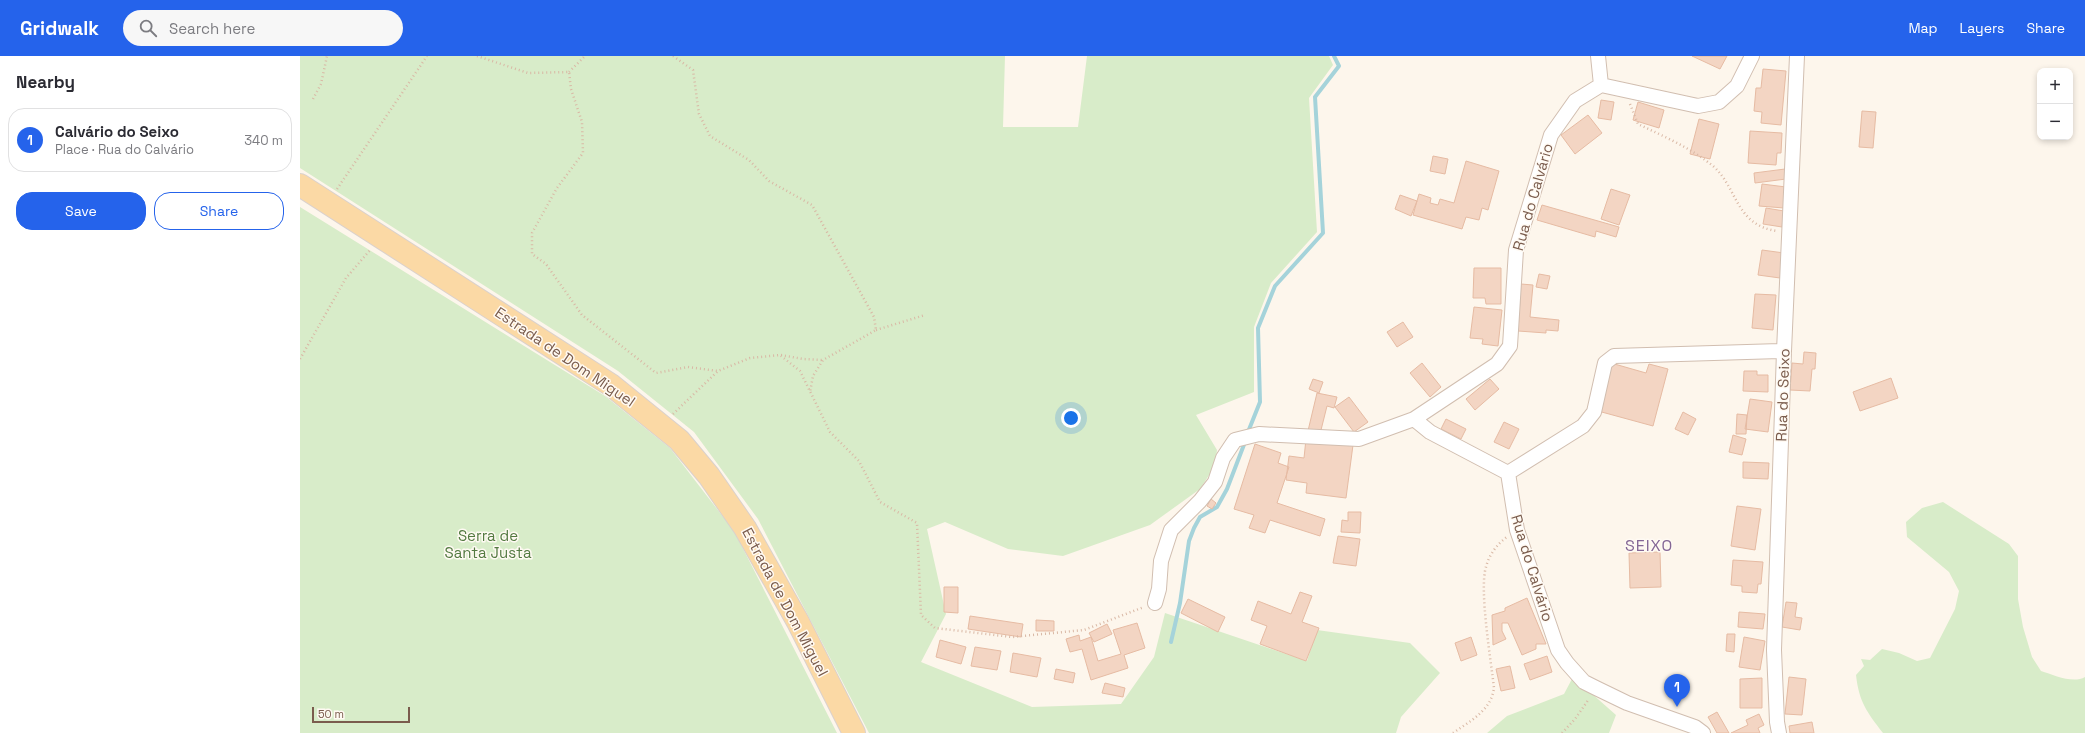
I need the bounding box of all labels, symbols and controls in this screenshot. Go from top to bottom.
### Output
search box [123,10,403,46]
text: Gridwalk [20,16,99,41]
icon: search [137,17,159,39]
text: Search here [169,19,255,38]
text: Map [1908,19,1938,37]
text: Layers [1960,19,2004,37]
text: Share [2026,19,2065,37]
map controls [2037,68,2073,140]
button: + [2037,68,2073,104]
text: Nearby [16,71,75,93]
button: − [2037,104,2073,140]
text: Calvário do Seixo [55,122,179,141]
text: 1 [27,132,33,149]
text: 340 m [244,132,283,149]
text: Place · Rua do Calvário [55,141,194,158]
street label: Rua do Calvário [1508,141,1557,253]
button: Save [16,192,146,230]
button: Share [154,192,284,230]
street label: Estrada de Dom Miguel [491,302,639,411]
street label: Rua do Seixo [1771,348,1794,442]
your location [1061,408,1081,428]
street label: Rua do Calvário [1507,512,1558,624]
street label: Estrada de Dom Miguel [738,524,833,679]
park label: Serra de Santa Justa [444,526,532,562]
district label: SEIXO [1625,535,1673,556]
pin: 1 [1664,674,1690,707]
scale bar [312,705,410,724]
text: 50 m [318,707,344,721]

